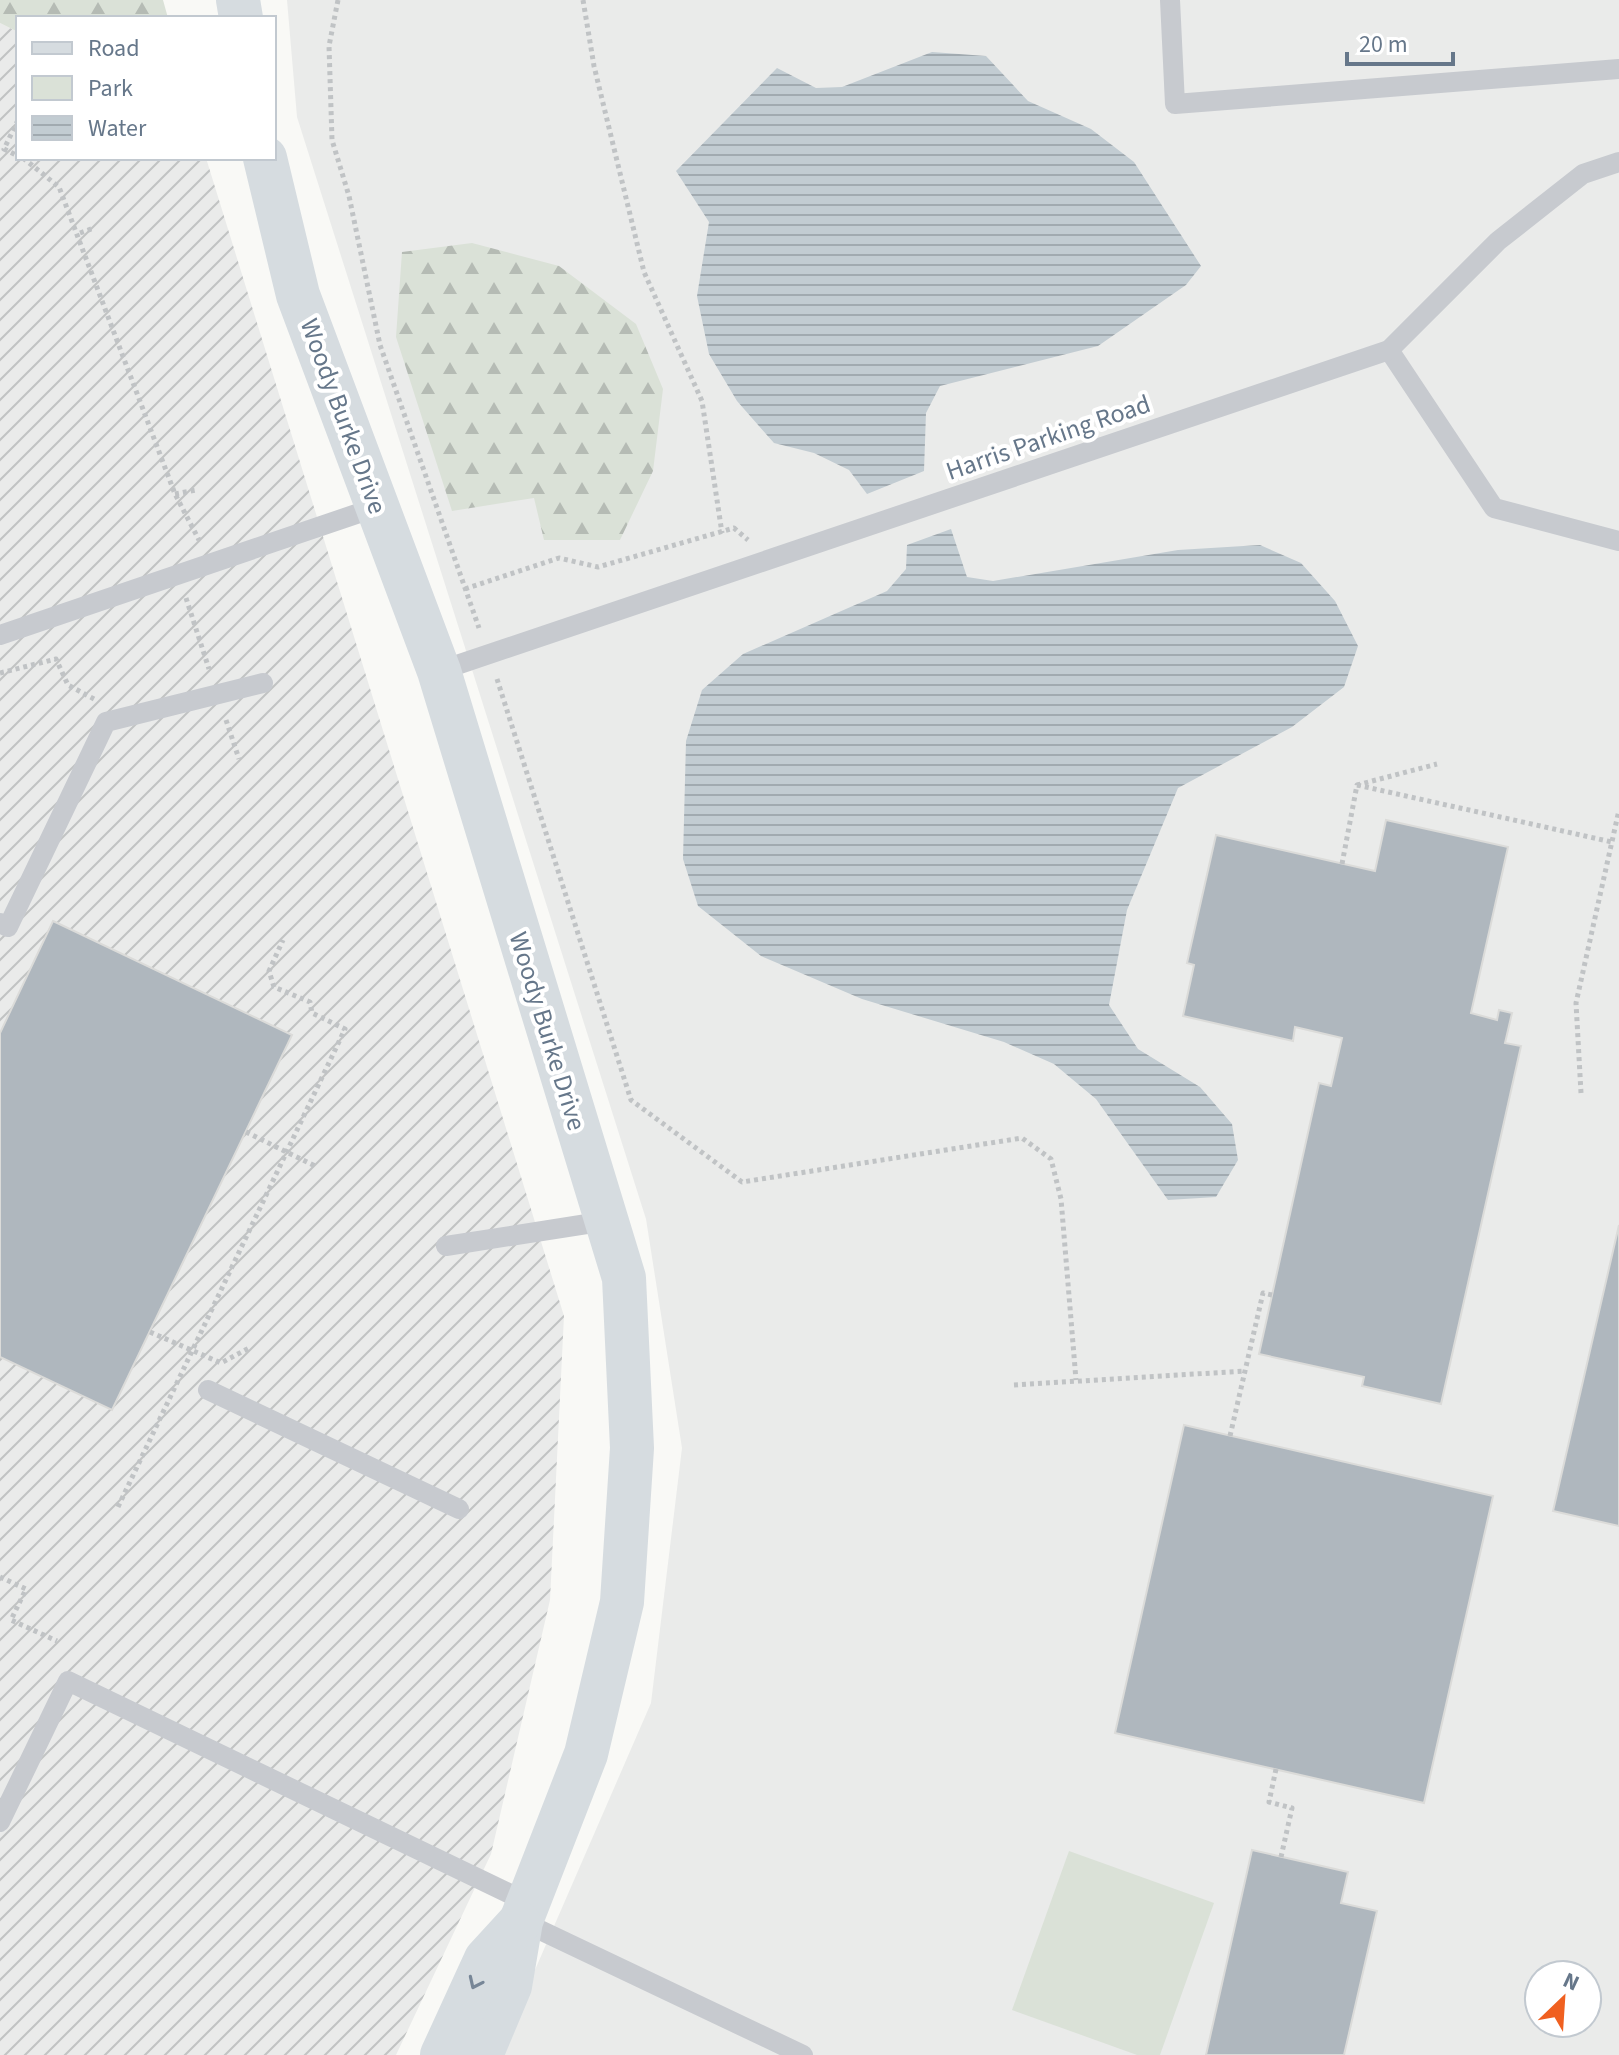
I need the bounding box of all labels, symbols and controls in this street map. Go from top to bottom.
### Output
legend [16,16,276,160]
scale bar [1347,16,1453,66]
text: 20 m [1359,27,1408,62]
text: Road [88,31,140,66]
text: Park [88,71,133,106]
text: Water [88,111,147,146]
street label: Woody Burke Drive [291,313,396,519]
street label: Harris Parking Road [941,385,1155,490]
street label: Woody Burke Drive [500,927,595,1135]
north arrow [1523,1959,1603,2039]
text: N [1558,1964,1584,1999]
one-way arrow [469,1975,485,1989]

